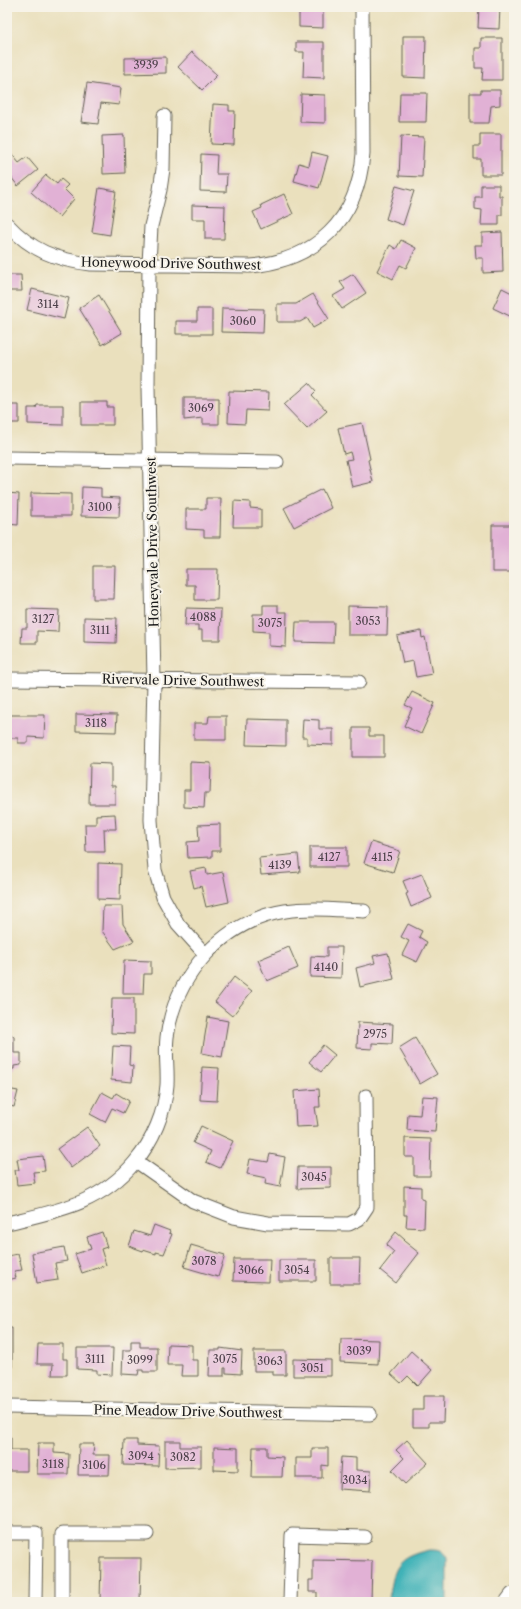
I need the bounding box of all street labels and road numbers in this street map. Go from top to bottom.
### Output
street label: Honeywood Drive Southwest [81,253,262,273]
street label: Honeyvale Drive Southwest [143,456,161,627]
street label: Rivervale Drive Southwest [102,671,265,689]
street label: Pine Meadow Drive Southwest [93,1401,283,1421]

